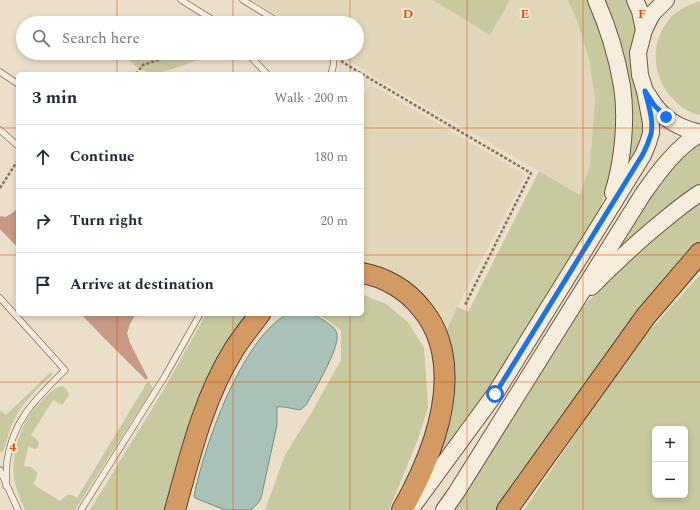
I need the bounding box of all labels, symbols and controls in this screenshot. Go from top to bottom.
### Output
text: D [403,4,413,24]
text: E [521,4,530,24]
text: F [638,4,646,24]
search box [16,16,364,60]
icon: search [30,27,52,49]
text: Search here [62,27,140,50]
text: 3 min [32,85,77,111]
text: Walk · 200 m [274,88,348,108]
route end [657,108,675,126]
text: Continue [70,145,135,168]
icon: ahead [32,146,54,168]
text: 180 m [314,147,348,167]
text: Turn right [70,209,143,232]
icon: right [32,210,54,232]
text: 20 m [321,211,348,231]
text: Arrive at destination [70,273,214,296]
icon: arrive [32,274,54,296]
route start [486,385,504,403]
map controls [652,426,688,498]
button: + [652,426,688,462]
text: 4 [9,437,17,457]
button: − [652,462,688,498]

